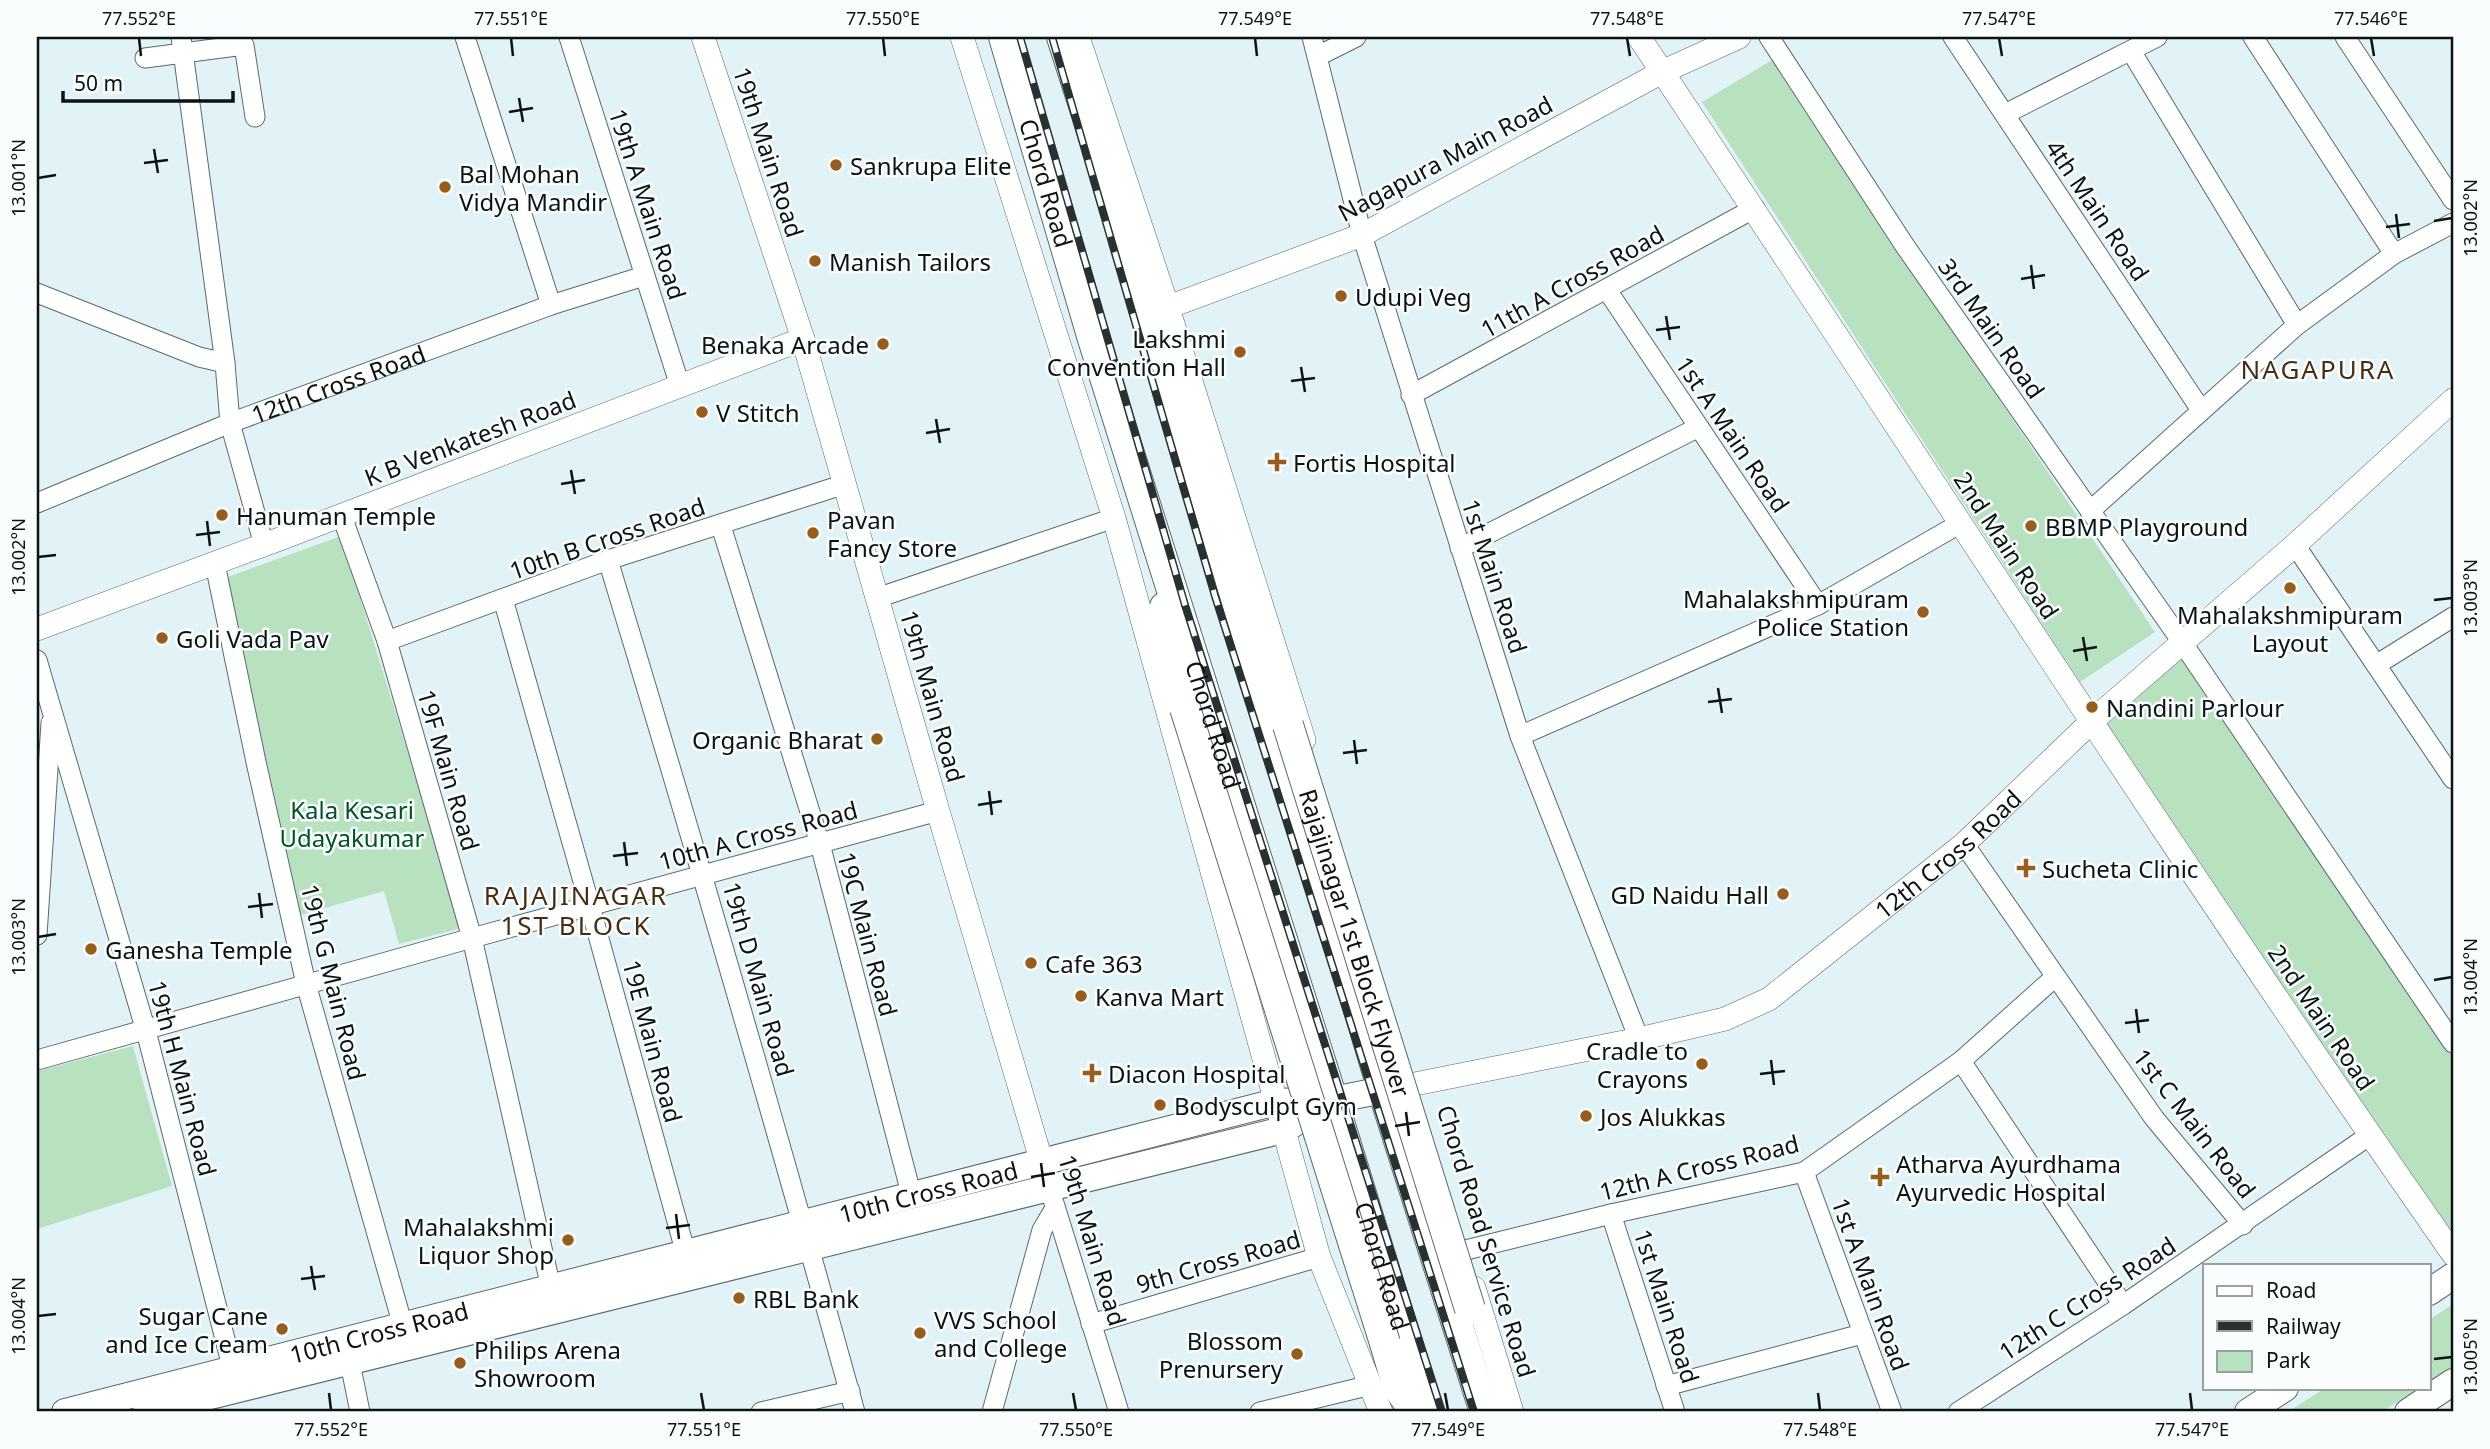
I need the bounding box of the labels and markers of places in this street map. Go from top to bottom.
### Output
place label: Sankrupa Elite [850,149,1011,182]
place label: Bal Mohan Vidya Mandir [459,157,607,218]
marker: Sankrupa Elite [828,157,844,173]
marker: Bal Mohan Vidya Mandir [437,179,453,195]
place label: Manish Tailors [829,245,991,278]
marker: Manish Tailors [807,253,823,269]
place label: Udupi Veg [1355,280,1472,313]
marker: Udupi Veg [1333,288,1349,304]
place label: Lakshmi Convention Hall [1047,322,1226,383]
place label: Benaka Arcade [701,328,869,361]
marker: Benaka Arcade [875,336,891,352]
marker: Lakshmi Convention Hall [1232,344,1248,360]
place label: V Stitch [716,396,800,429]
marker: V Stitch [694,404,710,420]
place label: Fortis Hospital [1293,446,1456,479]
marker: Fortis Hospital [1267,452,1287,472]
place label: Hanuman Temple [236,499,436,532]
place label: Pavan Fancy Store [827,503,957,564]
marker: Hanuman Temple [214,507,230,523]
place label: BBMP Playground [2045,510,2248,543]
marker: BBMP Playground [2023,518,2039,534]
marker: Pavan Fancy Store [805,525,821,541]
marker: Mahalakshmipuram Layout [2282,580,2298,596]
place label: Mahalakshmipuram Police Station [1683,582,1909,643]
place label: Mahalakshmipuram Layout [2177,598,2403,659]
marker: Mahalakshmipuram Police Station [1915,604,1931,620]
place label: Goli Vada Pav [176,622,329,655]
marker: Goli Vada Pav [154,630,170,646]
place label: Nandini Parlour [2106,691,2284,724]
marker: Nandini Parlour [2084,699,2100,715]
place label: Organic Bharat [692,723,863,756]
marker: Organic Bharat [869,731,885,747]
place label: Sucheta Clinic [2042,852,2198,885]
marker: Sucheta Clinic [2016,858,2036,878]
place label: GD Naidu Hall [1610,878,1769,911]
marker: GD Naidu Hall [1775,886,1791,902]
place label: Ganesha Temple [105,933,292,966]
marker: Ganesha Temple [83,941,99,957]
place label: Cafe 363 [1045,947,1143,980]
marker: Cafe 363 [1023,955,1039,971]
place label: Kanva Mart [1095,980,1224,1013]
marker: Kanva Mart [1073,988,1089,1004]
place label: Cradle to Crayons [1586,1034,1688,1095]
marker: Cradle to Crayons [1694,1056,1710,1072]
place label: Diacon Hospital [1108,1057,1285,1090]
marker: Diacon Hospital [1082,1063,1102,1083]
place label: Bodysculpt Gym [1174,1089,1357,1122]
marker: Bodysculpt Gym [1152,1097,1168,1113]
place label: Jos Alukkas [1598,1100,1726,1133]
marker: Jos Alukkas [1578,1108,1594,1124]
place label: Atharva Ayurdhama Ayurvedic Hospital [1896,1147,2121,1208]
marker: Atharva Ayurdhama Ayurvedic Hospital [1870,1167,1890,1187]
place label: Mahalakshmi Liquor Shop [403,1210,554,1271]
marker: Mahalakshmi Liquor Shop [560,1232,576,1248]
place label: RBL Bank [753,1282,859,1315]
marker: RBL Bank [731,1290,747,1306]
place label: Sugar Cane and Ice Cream [105,1299,268,1360]
place label: VVS School and College [934,1303,1067,1364]
marker: Sugar Cane and Ice Cream [274,1321,290,1337]
place label: Blossom Prenursery [1159,1324,1284,1385]
marker: VVS School and College [912,1325,928,1341]
place label: Philips Arena Showroom [474,1333,621,1394]
marker: Blossom Prenursery [1289,1346,1305,1362]
marker: Philips Arena Showroom [452,1355,468,1371]

